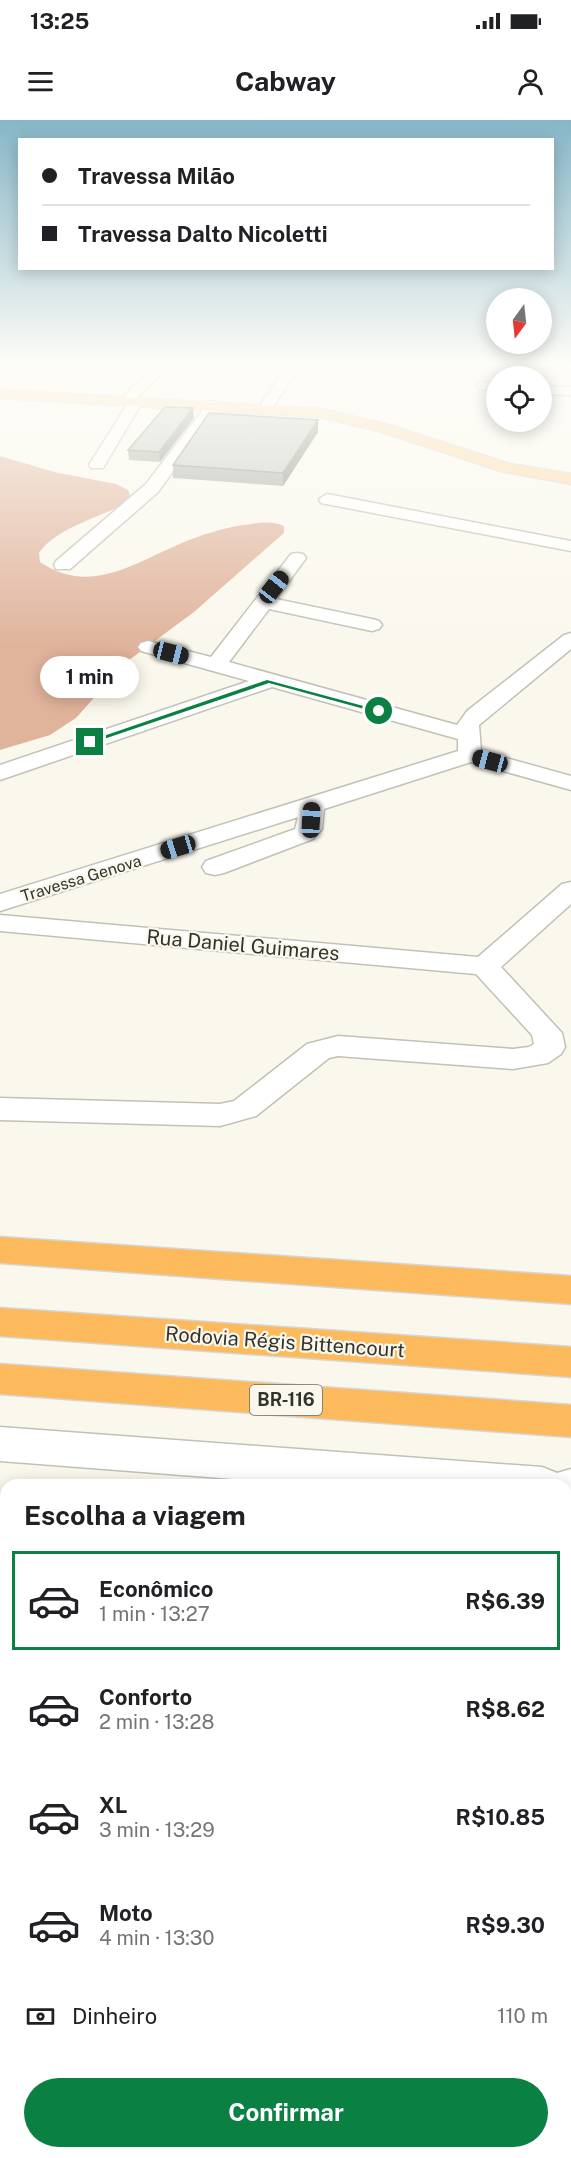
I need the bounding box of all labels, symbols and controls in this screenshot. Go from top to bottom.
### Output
text: 13:25 [30,8,89,34]
icon: menu [24,65,57,98]
text: Cabway [235,65,336,97]
icon: person [514,65,547,98]
text: Travessa Milão [78,163,235,189]
text: Travessa Dalto Nicoletti [78,221,328,247]
north arrow [486,288,552,354]
map controls [486,288,552,432]
button: locate [486,366,552,432]
car [256,567,292,607]
car [151,640,191,666]
callout: 1 min [40,655,140,697]
text: 1 min [65,665,114,689]
route start [365,697,392,724]
route end [76,728,103,755]
car [470,748,510,774]
car [301,802,321,838]
car [158,833,198,861]
street label: Travessa Genova [19,851,144,906]
street label: Rua Daniel Guimares [146,925,340,965]
street label: Rodovia Régis Bittencourt [164,1322,406,1362]
road number: BR-116 [250,1385,322,1415]
text: Escolha a viagem [24,1499,246,1531]
icon: car [27,1574,81,1628]
text: Econômico [99,1576,214,1602]
text: R$6.39 [465,1588,545,1614]
text: 1 min · 13:27 [99,1602,210,1626]
icon: car [27,1682,81,1736]
text: Conforto [99,1684,192,1710]
text: R$8.62 [466,1696,545,1722]
text: 2 min · 13:28 [99,1710,214,1734]
icon: car [27,1790,81,1844]
text: XL [99,1792,127,1818]
text: R$10.85 [456,1804,545,1830]
text: 3 min · 13:29 [99,1818,215,1842]
icon: car [27,1898,81,1952]
text: Moto [99,1900,153,1926]
text: R$9.30 [466,1912,545,1938]
text: 4 min · 13:30 [99,1926,215,1950]
icon: cash [24,2000,57,2033]
text: Dinheiro [72,2003,157,2029]
text: 110 m [497,2004,548,2028]
button: Confirmar [24,2078,548,2147]

